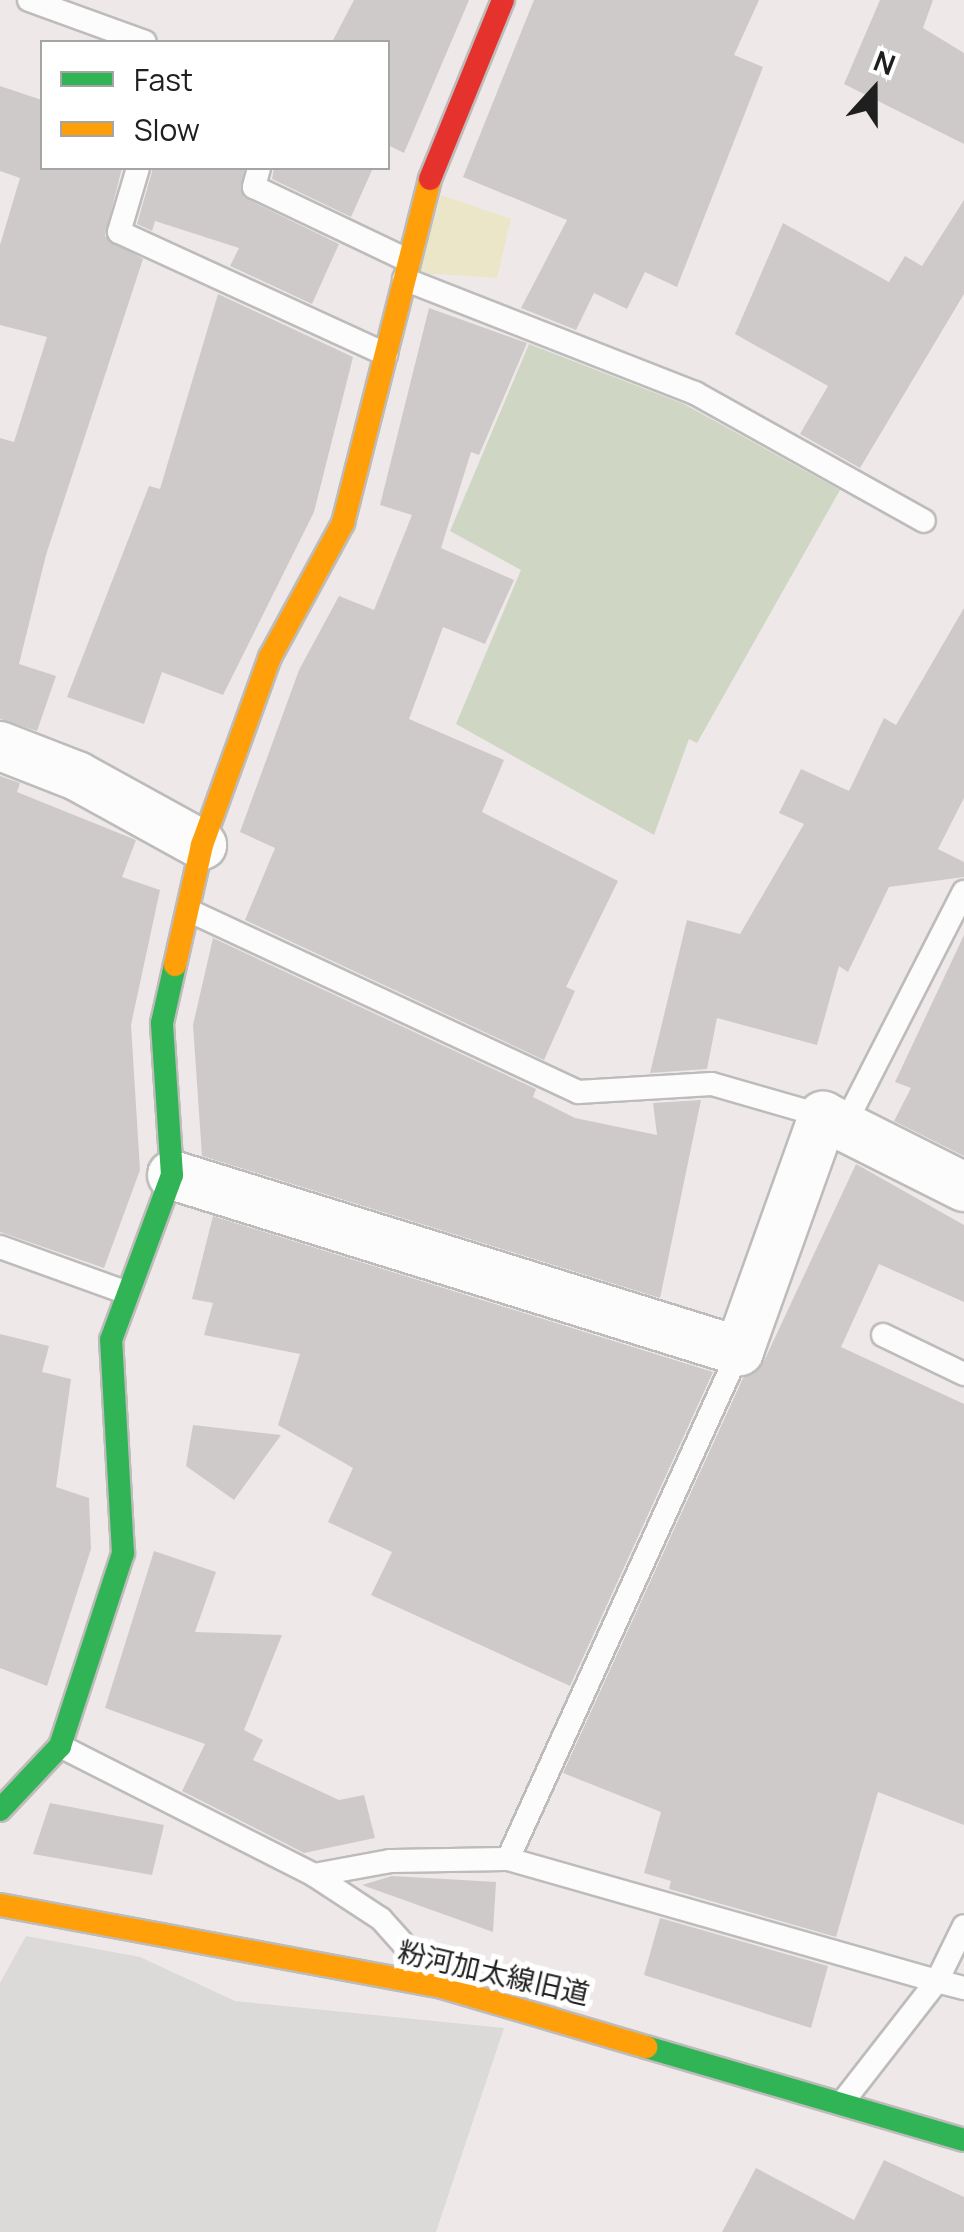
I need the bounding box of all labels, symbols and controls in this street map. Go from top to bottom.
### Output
legend [40,40,390,170]
north arrow [824,40,924,140]
text: N [869,41,901,83]
text: Fast [134,59,193,100]
text: Slow [134,109,200,150]
street label: 粉河加太線旧道 [395,1934,593,2010]

